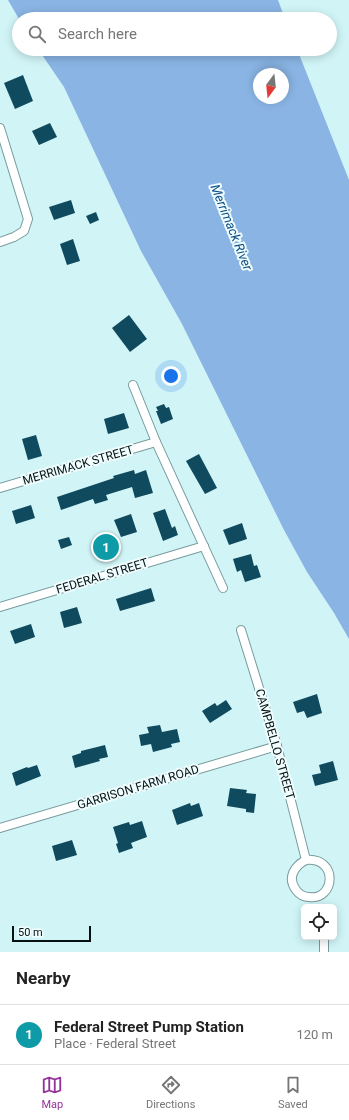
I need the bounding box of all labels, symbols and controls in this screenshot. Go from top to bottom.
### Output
search box [12,12,337,56]
icon: search [26,23,48,45]
text: Search here [58,25,137,43]
north arrow [253,68,289,104]
water label: Merrimack River [207,182,256,273]
your location [161,366,181,386]
street label: MERRIMACK STREET [21,442,135,488]
pin: 1 [93,532,119,562]
street label: FEDERAL STREET [54,555,150,597]
street label: CAMPBELLO STREET [253,687,297,801]
street label: GARRISON FARM ROAD [75,762,201,812]
map controls [301,904,337,940]
button: locate [301,904,337,940]
scale bar [12,924,91,943]
text: 50 m [18,926,43,939]
text: Nearby [16,968,71,988]
text: Federal Street Pump Station [54,1018,244,1036]
text: 1 [25,1027,33,1042]
text: 120 m [296,1027,333,1042]
text: Place · Federal Street [54,1036,176,1051]
tab: Map [41,1074,63,1111]
tab: Directions [146,1074,195,1111]
tab: Saved [278,1074,308,1111]

